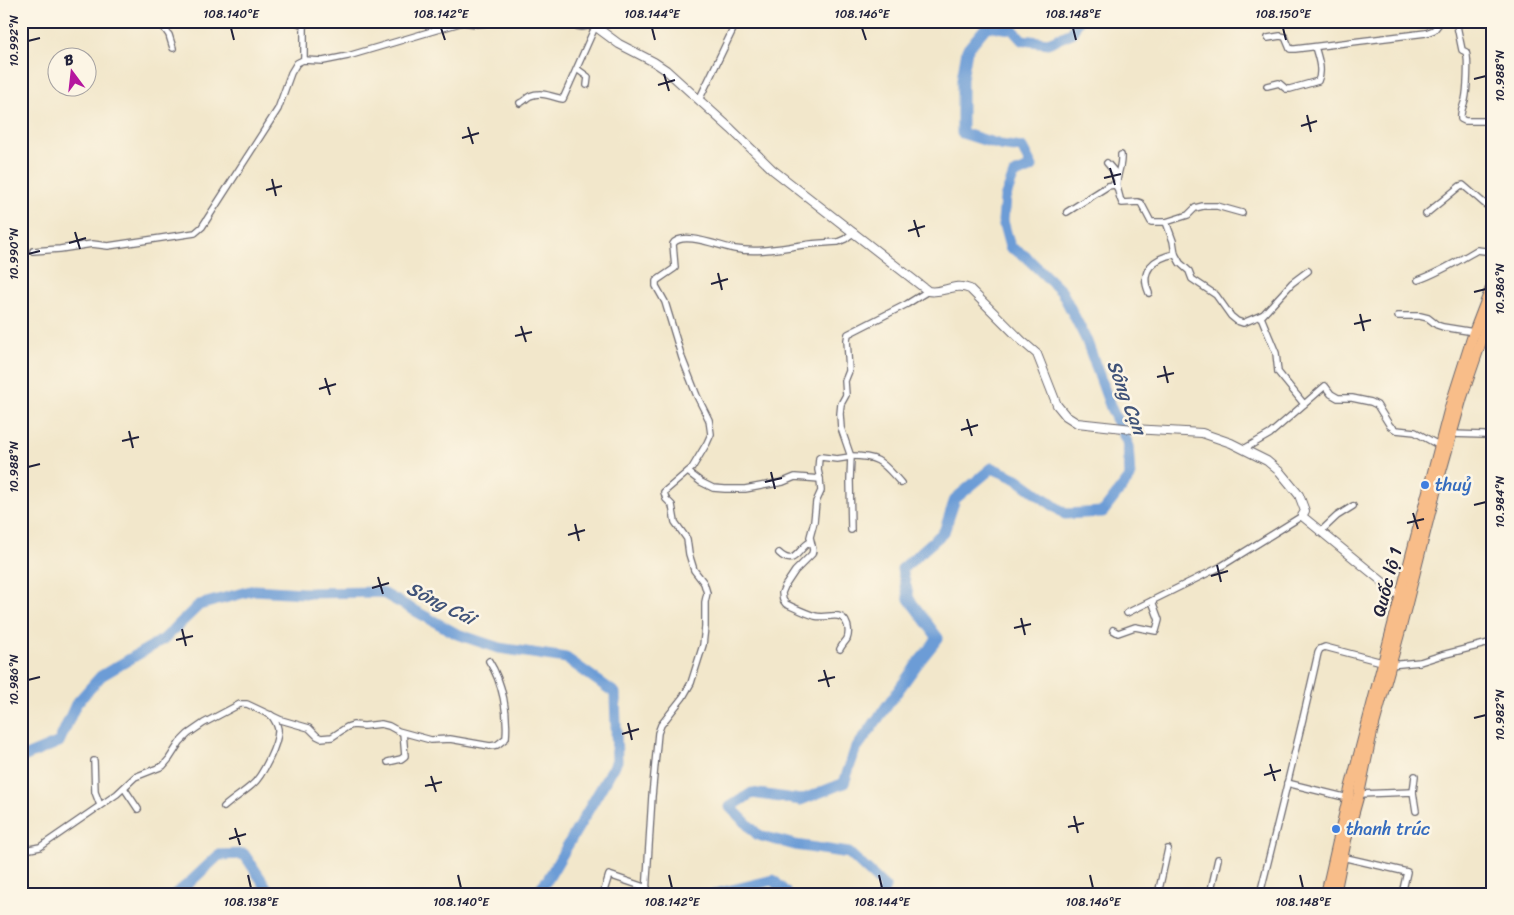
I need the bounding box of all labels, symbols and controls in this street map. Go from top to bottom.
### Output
text: 108.140°E [203,3,260,25]
text: 108.142°E [414,3,470,25]
text: 108.144°E [624,3,681,25]
text: 108.146°E [835,3,891,25]
text: 108.148°E [1045,3,1102,25]
text: 108.150°E [1255,3,1312,25]
text: 10.992°N [3,15,25,67]
text: B [61,47,76,73]
north arrow [48,48,98,98]
text: 10.988°N [1489,49,1511,102]
text: 10.990°N [3,227,25,280]
text: 10.986°N [1489,263,1511,315]
water label: Sông Cạn [1098,355,1157,441]
text: 10.988°N [3,440,25,493]
place label: thuỷ [1435,469,1472,501]
text: 10.984°N [1489,475,1511,528]
marker: thuỷ [1419,479,1431,491]
street label: Quốc lộ 1 [1362,543,1412,620]
water label: Sông Cái [401,572,484,636]
text: 10.986°N [3,654,25,706]
text: 10.982°N [1489,689,1511,741]
place label: thanh trúc [1346,813,1430,845]
marker: thanh trúc [1330,823,1342,835]
text: 108.138°E [224,891,280,913]
text: 108.140°E [433,891,490,913]
text: 108.142°E [645,891,701,913]
text: 108.144°E [854,891,911,913]
text: 108.146°E [1066,891,1122,913]
text: 108.148°E [1275,891,1332,913]

